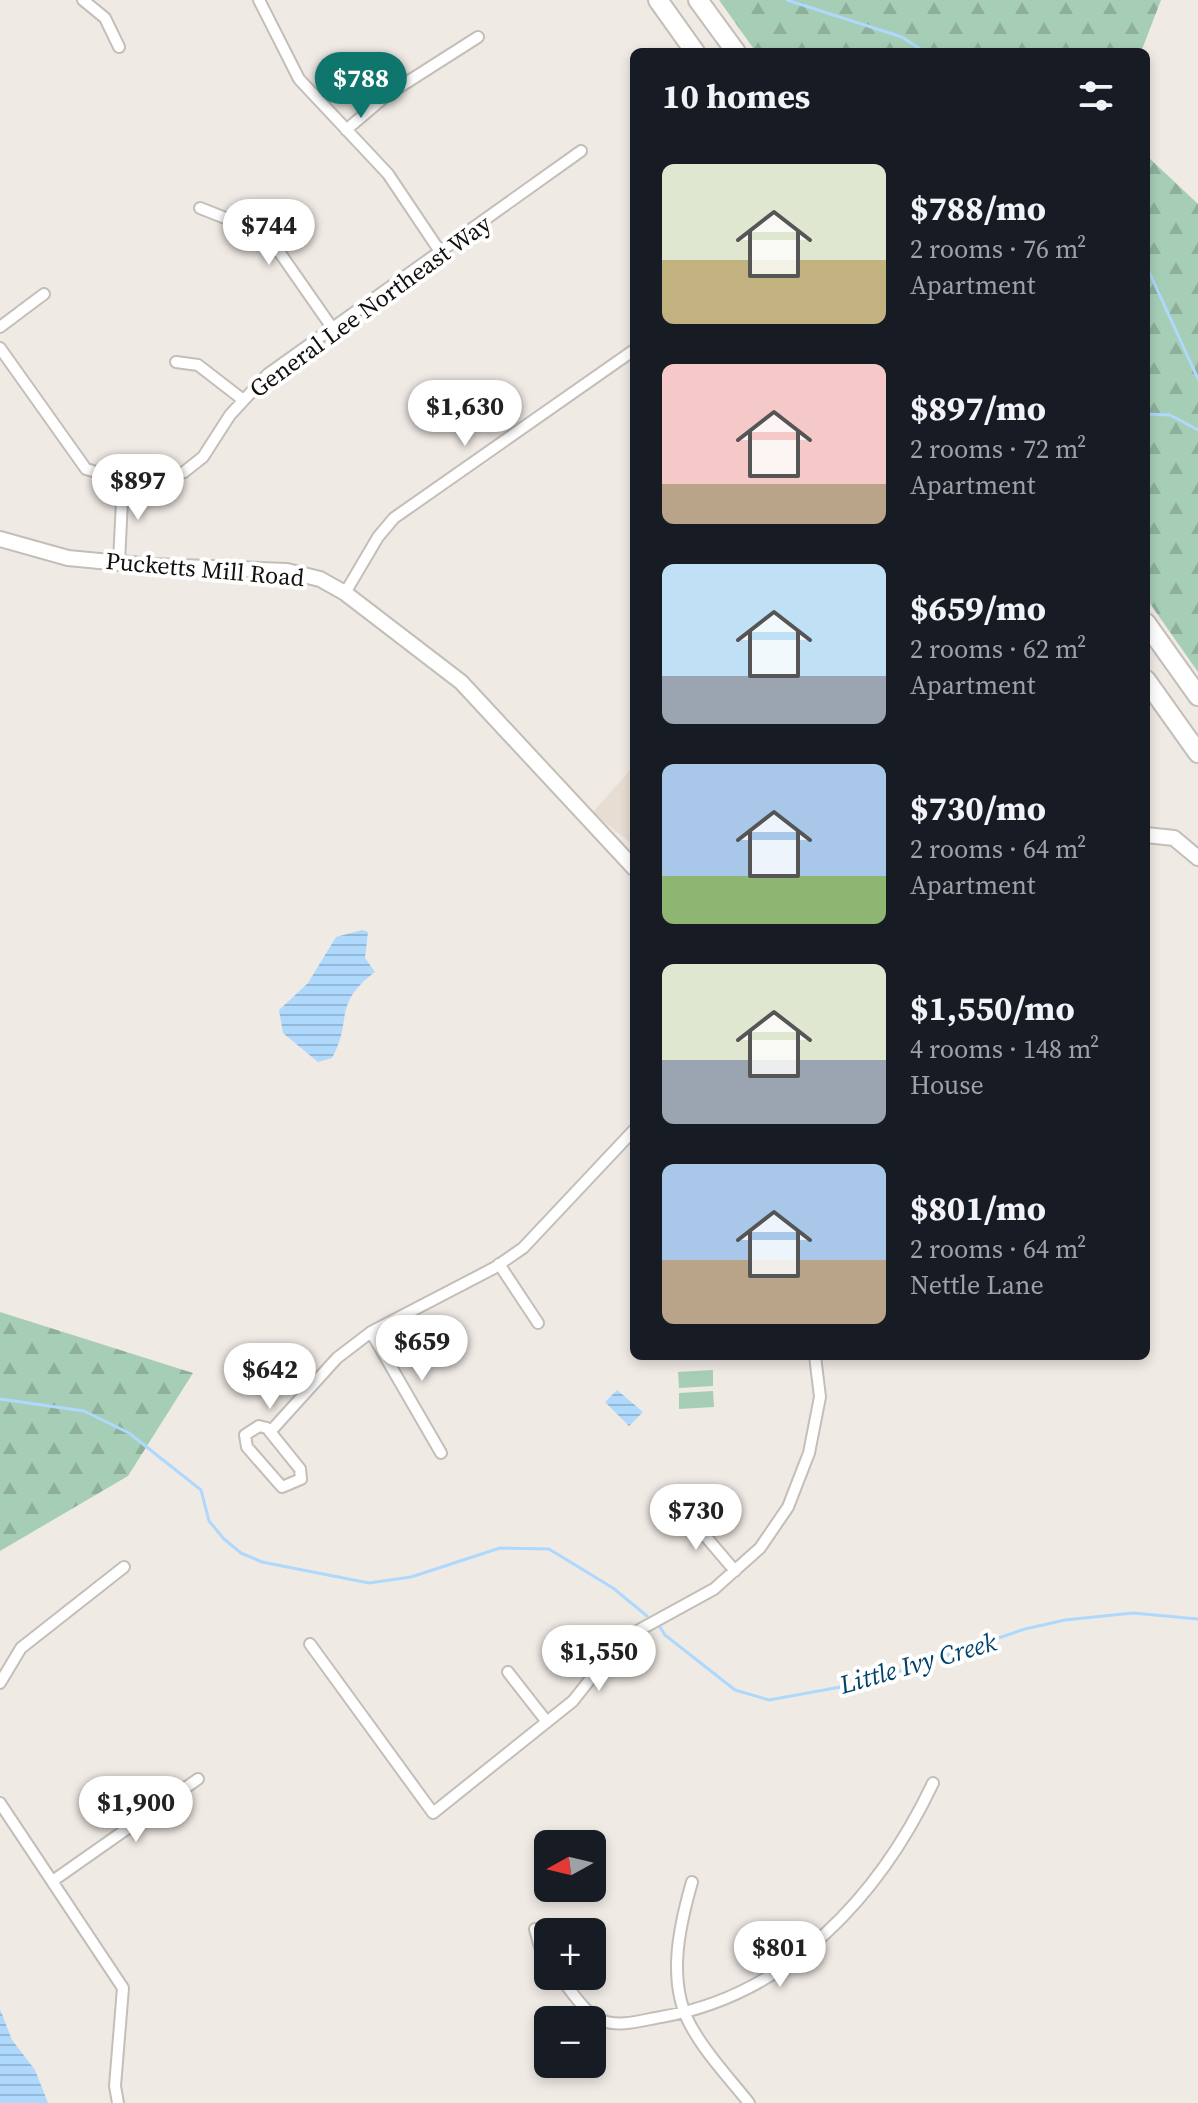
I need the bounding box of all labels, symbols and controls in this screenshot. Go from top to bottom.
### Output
pin: $788 [314,52,408,120]
text: $788 [333,60,389,96]
text: 10 homes [662,73,810,119]
icon: filters [1074,74,1118,118]
text: $788/mo [910,185,1046,231]
icon: home [726,196,822,292]
pin: $744 [222,199,316,267]
text: $744 [241,207,297,243]
street label: General Lee Northeast Way [243,207,498,405]
text: 2 rooms · 76 m² [910,231,1086,267]
text: Apartment [910,267,1035,303]
pin: $1,630 [400,380,530,448]
text: $897/mo [910,385,1046,431]
text: $1,630 [426,388,504,424]
icon: home [726,396,822,492]
text: 2 rooms · 72 m² [910,431,1086,467]
pin: $897 [91,454,185,522]
text: $897 [110,462,166,498]
text: Apartment [910,467,1035,503]
street label: Pucketts Mill Road [104,544,306,594]
text: $659/mo [910,585,1046,631]
icon: home [726,596,822,692]
text: 2 rooms · 62 m² [910,631,1086,667]
text: Apartment [910,667,1035,703]
text: $730/mo [910,785,1046,831]
icon: home [726,796,822,892]
text: 2 rooms · 64 m² [910,831,1086,867]
text: Apartment [910,867,1035,903]
text: $1,550/mo [910,985,1075,1031]
icon: home [726,996,822,1092]
text: 4 rooms · 148 m² [910,1031,1099,1067]
text: House [910,1067,984,1103]
text: $801/mo [910,1185,1046,1231]
icon: home [726,1196,822,1292]
text: 2 rooms · 64 m² [910,1231,1086,1267]
text: Nettle Lane [910,1267,1044,1303]
pin: $659 [375,1315,469,1383]
text: $659 [394,1323,450,1359]
pin: $642 [223,1343,317,1411]
text: $642 [242,1351,298,1387]
pin: $730 [649,1484,743,1552]
text: $730 [668,1492,724,1528]
water label: Little Ivy Creek [834,1623,1001,1703]
pin: $1,550 [534,1625,664,1693]
text: $1,550 [560,1633,638,1669]
pin: $1,900 [71,1776,201,1844]
text: $1,900 [97,1784,175,1820]
north arrow [534,1830,606,1902]
map controls [534,1830,606,2078]
button: + [534,1918,606,1990]
pin: $801 [733,1921,827,1989]
text: $801 [752,1929,808,1965]
button: − [534,2006,606,2078]

